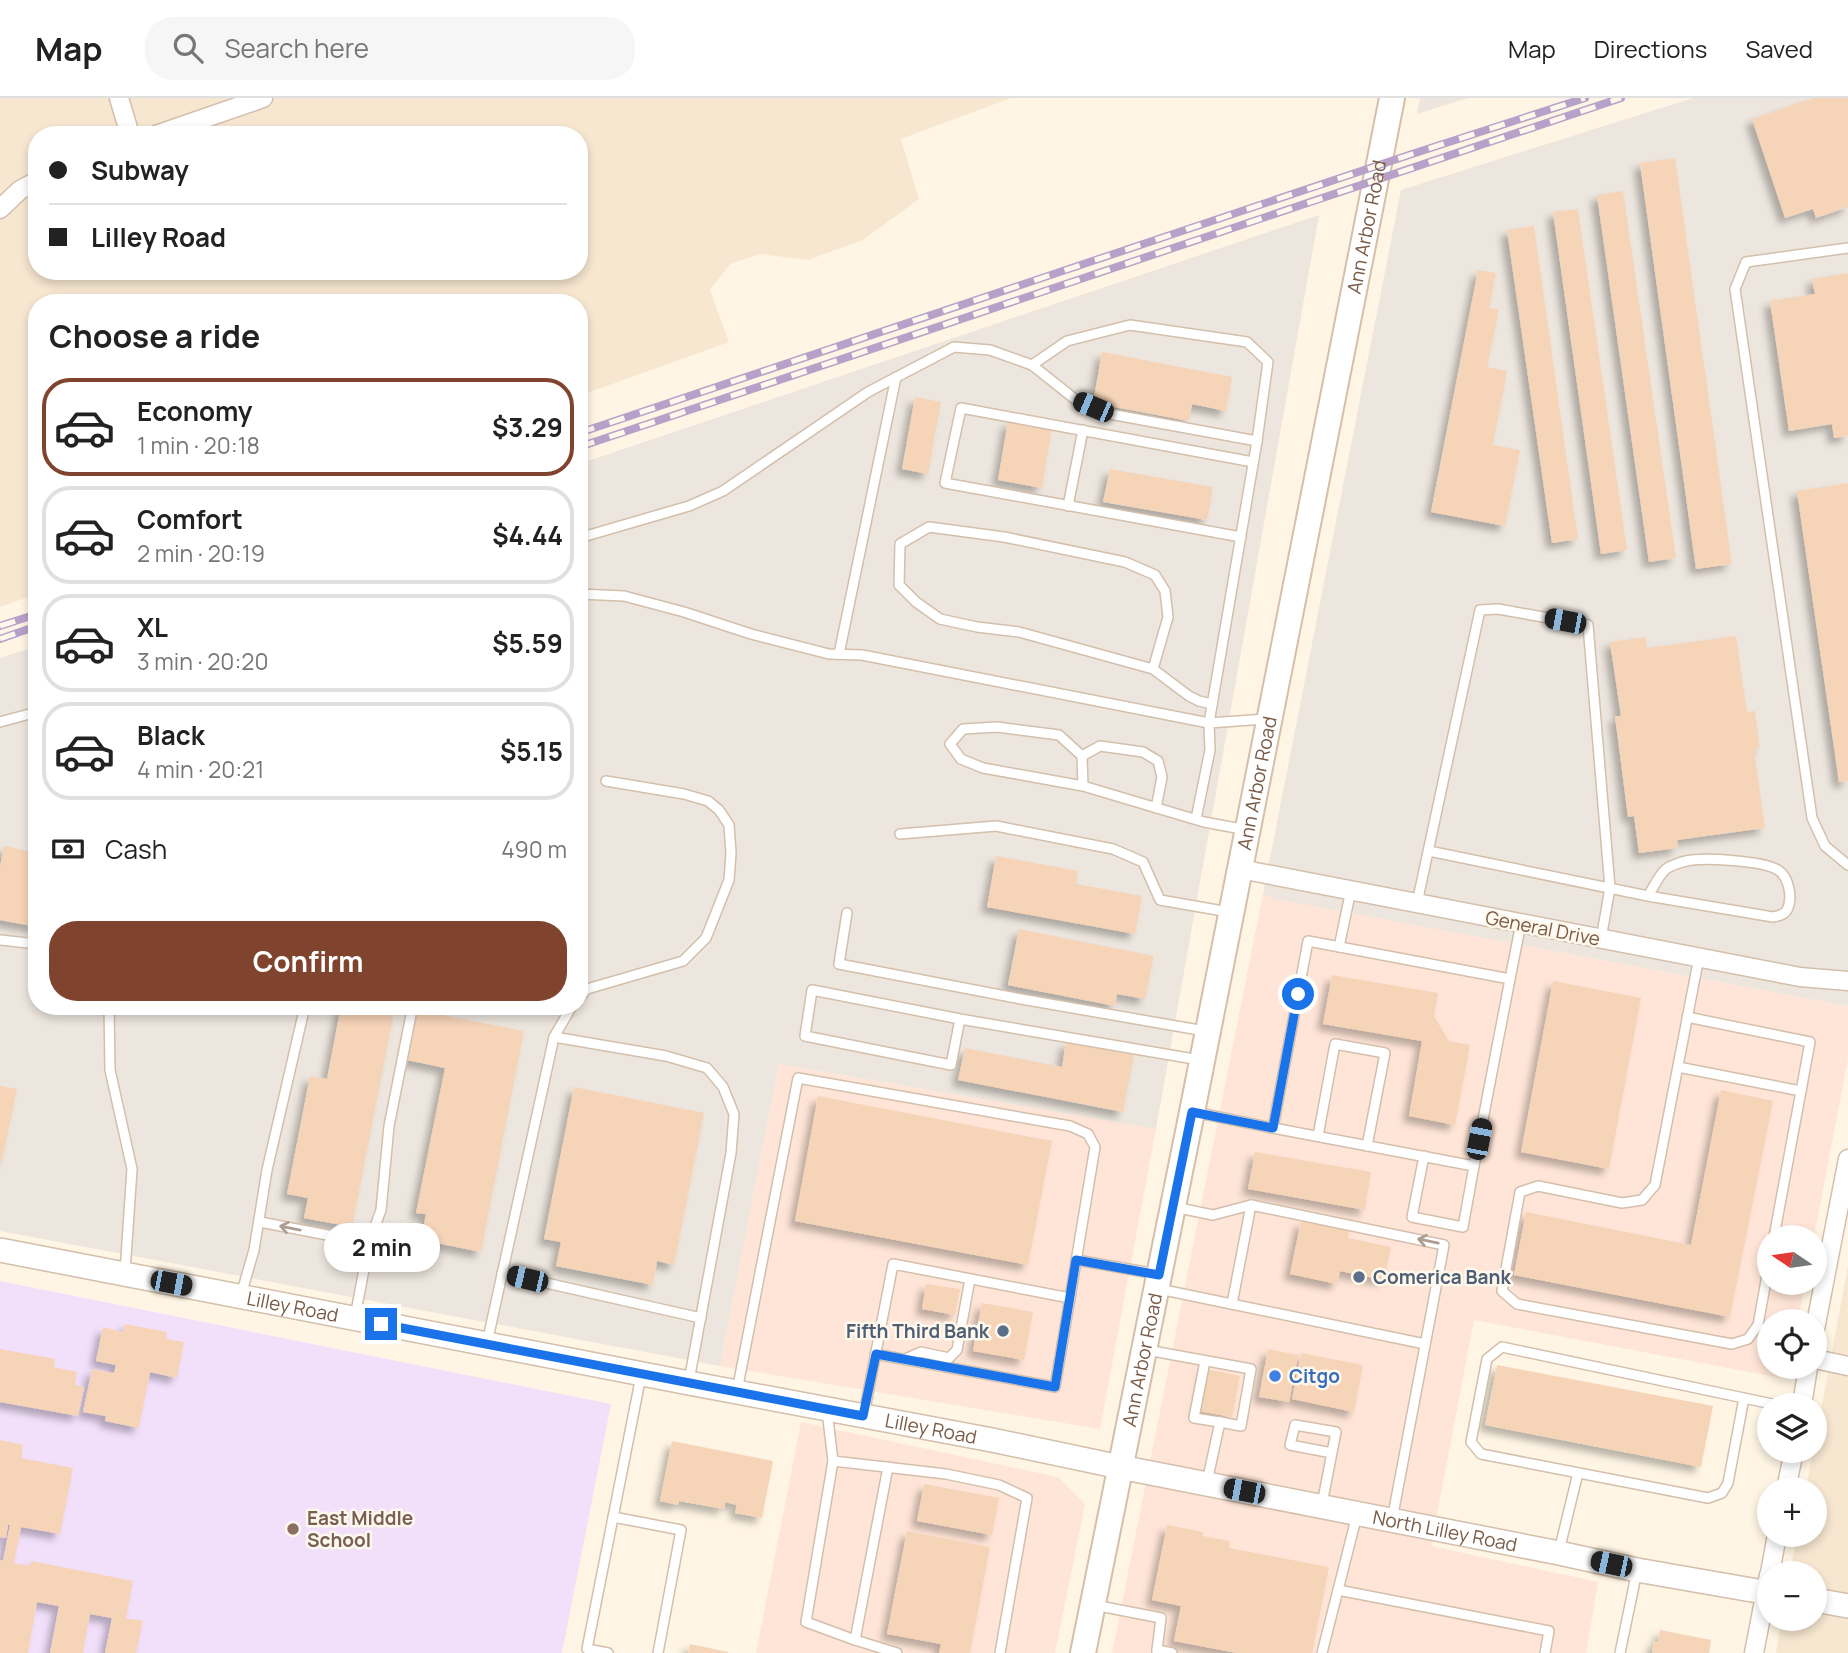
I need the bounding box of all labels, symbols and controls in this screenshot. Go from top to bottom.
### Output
search box [145,17,635,80]
text: Map [35,26,103,71]
icon: search [169,29,207,67]
text: Search here [225,30,369,66]
text: Map [1508,32,1556,65]
text: Directions [1594,32,1707,65]
text: Saved [1745,32,1813,65]
text: Subway [91,152,189,188]
street label: Ann Arbor Road [1341,158,1392,296]
text: Lilley Road [91,219,226,255]
text: Choose a ride [49,314,260,358]
car [1070,389,1117,425]
text: Economy [137,393,252,429]
icon: car [53,396,116,459]
text: $3.29 [492,409,563,445]
text: 1 min · 20:18 [137,429,260,461]
text: Comfort [137,501,243,537]
icon: car [53,504,116,567]
text: $4.44 [492,517,563,553]
text: 2 min · 20:19 [137,537,265,569]
car [1543,607,1588,635]
text: XL [137,609,168,645]
icon: car [53,612,116,675]
text: $5.59 [492,625,563,661]
text: 3 min · 20:20 [137,645,268,677]
street label: Ann Arbor Road [1231,714,1283,852]
text: Black [137,717,205,753]
icon: car [53,720,116,783]
text: $5.15 [500,733,563,769]
text: 4 min · 20:21 [137,753,264,785]
icon: cash [49,830,87,868]
text: Cash [105,831,167,867]
text: 490 m [501,833,567,865]
street label: General Drive [1483,904,1603,952]
button: Confirm [49,921,567,1001]
route start [1282,978,1314,1010]
car [1465,1116,1494,1162]
one-way arrow [279,1221,302,1234]
callout: 2 min [323,1222,439,1272]
north arrow [1757,1225,1827,1295]
map controls [1757,1225,1827,1631]
text: 2 min [352,1231,412,1263]
one-way arrow [1417,1234,1440,1248]
car [505,1264,550,1294]
place label: Comerica Bank [1373,1264,1511,1290]
car [149,1269,194,1297]
marker: Comerica Bank [1351,1269,1367,1285]
street label: Lilley Road [245,1285,341,1328]
street label: Ann Arbor Road [1116,1291,1168,1429]
route end [365,1308,397,1340]
button: locate [1757,1309,1827,1379]
place label: Fifth Third Bank [846,1318,990,1344]
marker: Fifth Third Bank [995,1323,1011,1339]
place label: Citgo [1289,1363,1340,1389]
marker: Citgo [1267,1368,1283,1384]
button: layers [1757,1393,1827,1463]
street label: Lilley Road [883,1407,979,1450]
car [1222,1477,1267,1505]
button: + [1757,1477,1827,1547]
street label: North Lilley Road [1370,1504,1519,1558]
place label: East Middle School [307,1505,413,1553]
marker: East Middle School [285,1521,301,1537]
car [1589,1549,1634,1579]
button: − [1757,1561,1827,1631]

